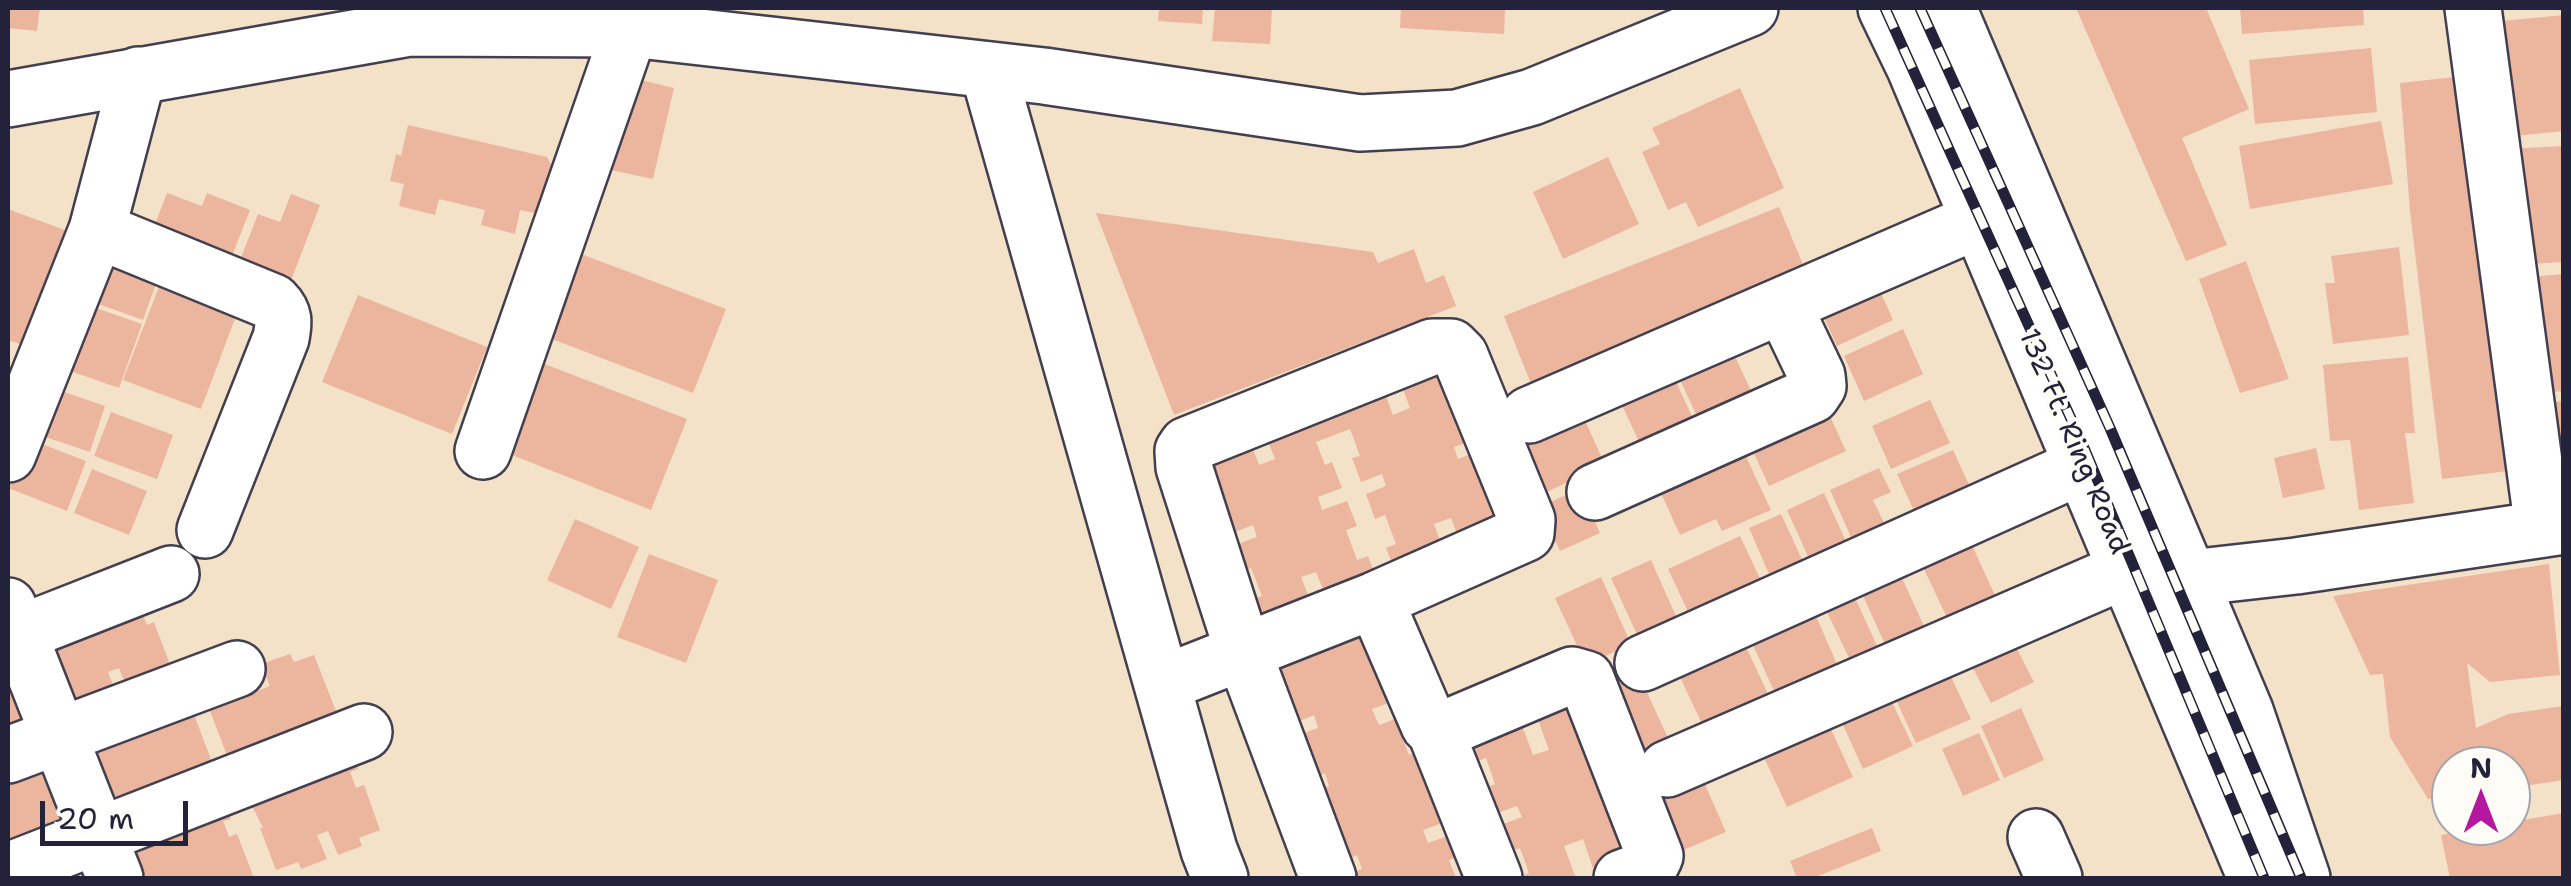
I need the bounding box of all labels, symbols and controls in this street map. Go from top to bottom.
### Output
street label: 132 Ft. Ring Road [2010,324,2136,560]
north arrow [2431,746,2531,846]
text: N [2470,749,2492,787]
scale bar [45,781,192,843]
text: 20 m [57,798,134,839]

